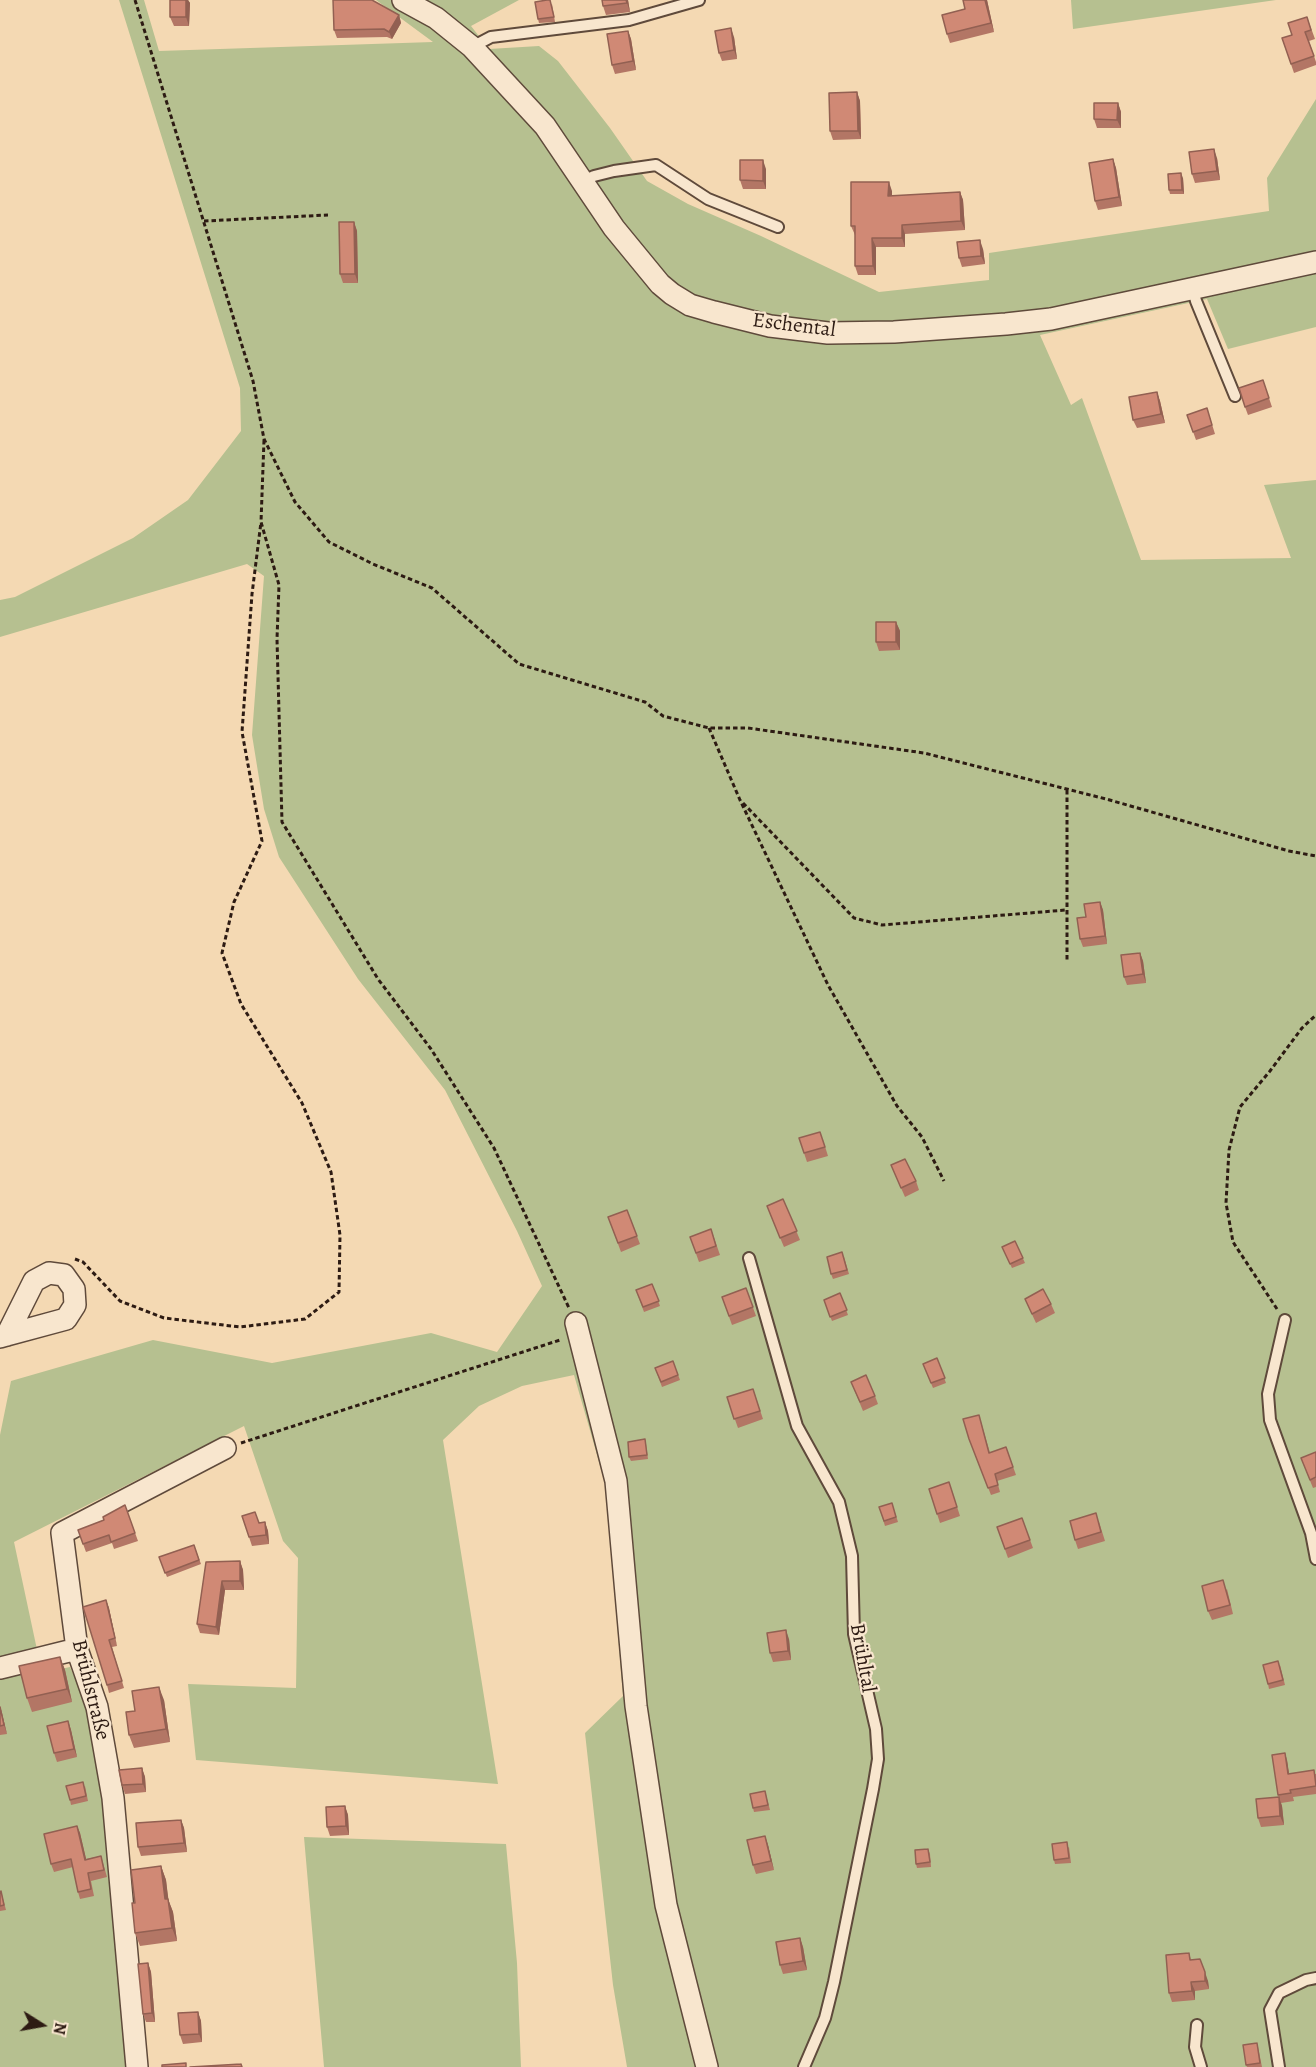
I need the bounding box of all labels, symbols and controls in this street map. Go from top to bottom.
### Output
street label: Eschental [751,308,837,344]
street label: Brühltal [844,1621,880,1695]
street label: Brühlstraße [65,1637,115,1743]
north arrow [12,1995,72,2055]
text: N [48,2021,72,2036]

